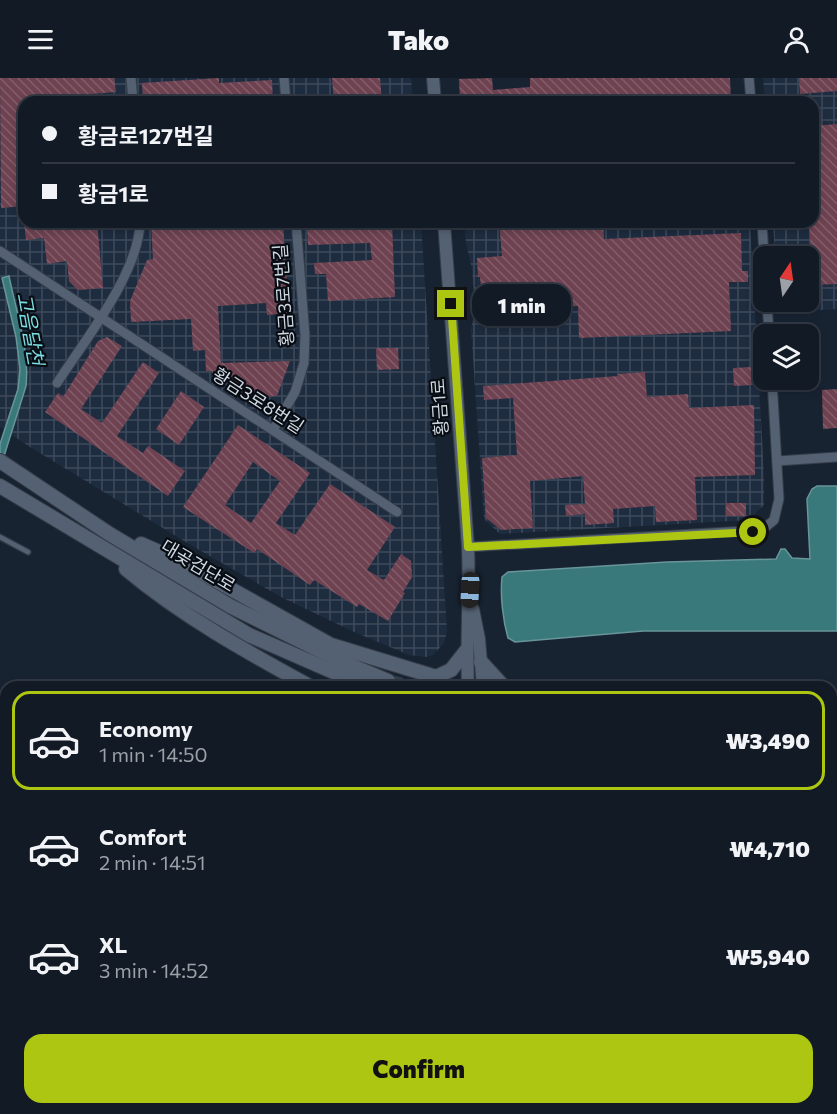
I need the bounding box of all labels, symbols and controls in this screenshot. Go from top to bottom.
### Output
icon: menu [24,23,57,56]
text: Tako [388,23,449,56]
icon: person [780,23,813,56]
text: 황금로127번길 [78,122,214,149]
text: 황금1로 [78,180,149,207]
street label: 황금3로7번길 [268,243,298,347]
north arrow [753,246,819,312]
map controls [753,246,819,390]
callout: 1 min [472,283,571,325]
water label: 고음달천 [13,290,50,370]
route end [437,290,464,317]
text: 1 min [497,293,546,317]
button: layers [753,324,819,390]
street label: 황금3로8번길 [209,363,308,438]
street label: 황금1로 [426,378,452,436]
route start [739,518,766,545]
street label: 대곶검단로 [157,534,240,596]
car [460,572,480,608]
icon: car [27,714,81,768]
text: Economy [99,715,193,742]
text: ₩3,490 [726,727,810,754]
text: 1 min · 14:50 [99,742,208,766]
icon: car [27,822,81,876]
text: Comfort [99,823,187,850]
text: ₩4,710 [729,835,810,862]
text: 2 min · 14:51 [99,850,206,874]
icon: car [27,930,81,984]
text: XL [99,931,127,958]
text: ₩5,940 [726,943,810,970]
text: 3 min · 14:52 [99,958,209,982]
button: Confirm [24,1034,813,1103]

